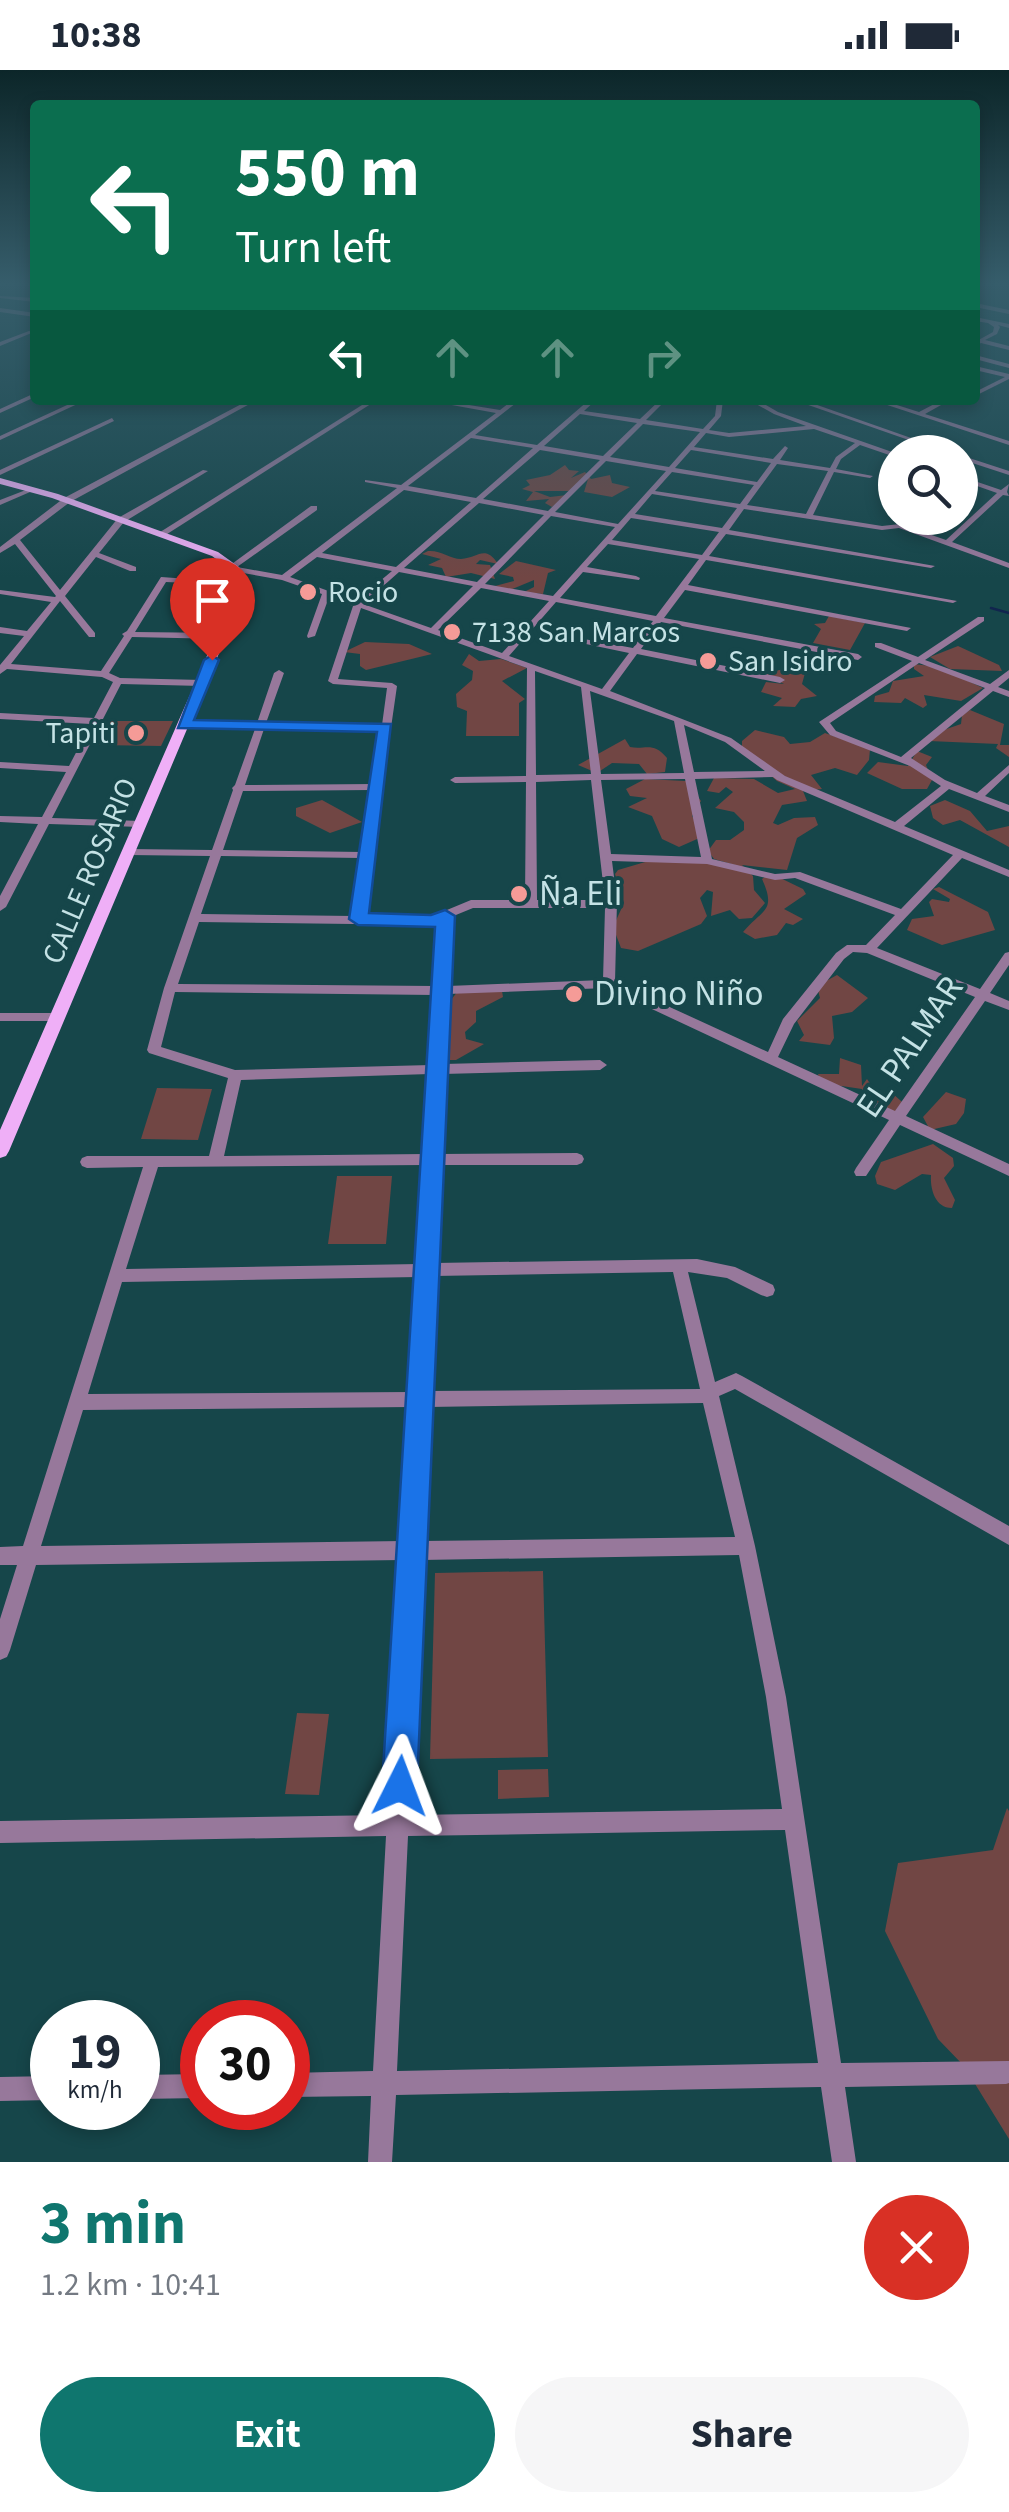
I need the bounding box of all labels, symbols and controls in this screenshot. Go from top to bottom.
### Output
text: 10:38 [50,8,142,62]
text: 550 m [235,123,420,223]
icon: left [70,140,200,270]
text: Turn left [235,216,391,280]
icon: left [320,330,375,385]
icon: ahead [425,330,480,385]
icon: ahead [530,330,585,385]
icon: right [635,330,690,385]
map controls [878,435,978,535]
button: search [878,435,978,535]
pin [170,558,255,661]
place label: Rocio [328,571,398,614]
icon: arrive [185,573,240,628]
marker: Rocio [297,581,319,603]
place label: 7138 San Marcos [472,611,680,654]
marker: 7138 San Marcos [441,621,463,643]
place label: San Isidro [728,640,852,683]
marker: San Isidro [697,650,719,672]
place label: Tapiti [45,712,116,755]
marker: Tapiti [125,722,147,744]
street label: CALLE ROSARIO [31,771,149,971]
place label: Ña Eli [539,869,622,919]
marker: Ña Eli [508,883,530,905]
street label: EL PALMAR [844,966,976,1128]
place label: Divino Niño [594,969,764,1019]
marker: Divino Niño [563,983,585,1005]
position arrow [348,1734,452,1838]
speed limit sign: 30 [180,2000,310,2130]
text: 19 [69,2017,121,2088]
text: km/h [67,2072,123,2108]
text: 3 min [40,2182,186,2267]
button: close [864,2195,969,2300]
text: 1.2 km · 10:41 [40,2262,221,2308]
button: Exit [40,2377,495,2492]
button: Share [515,2377,969,2492]

